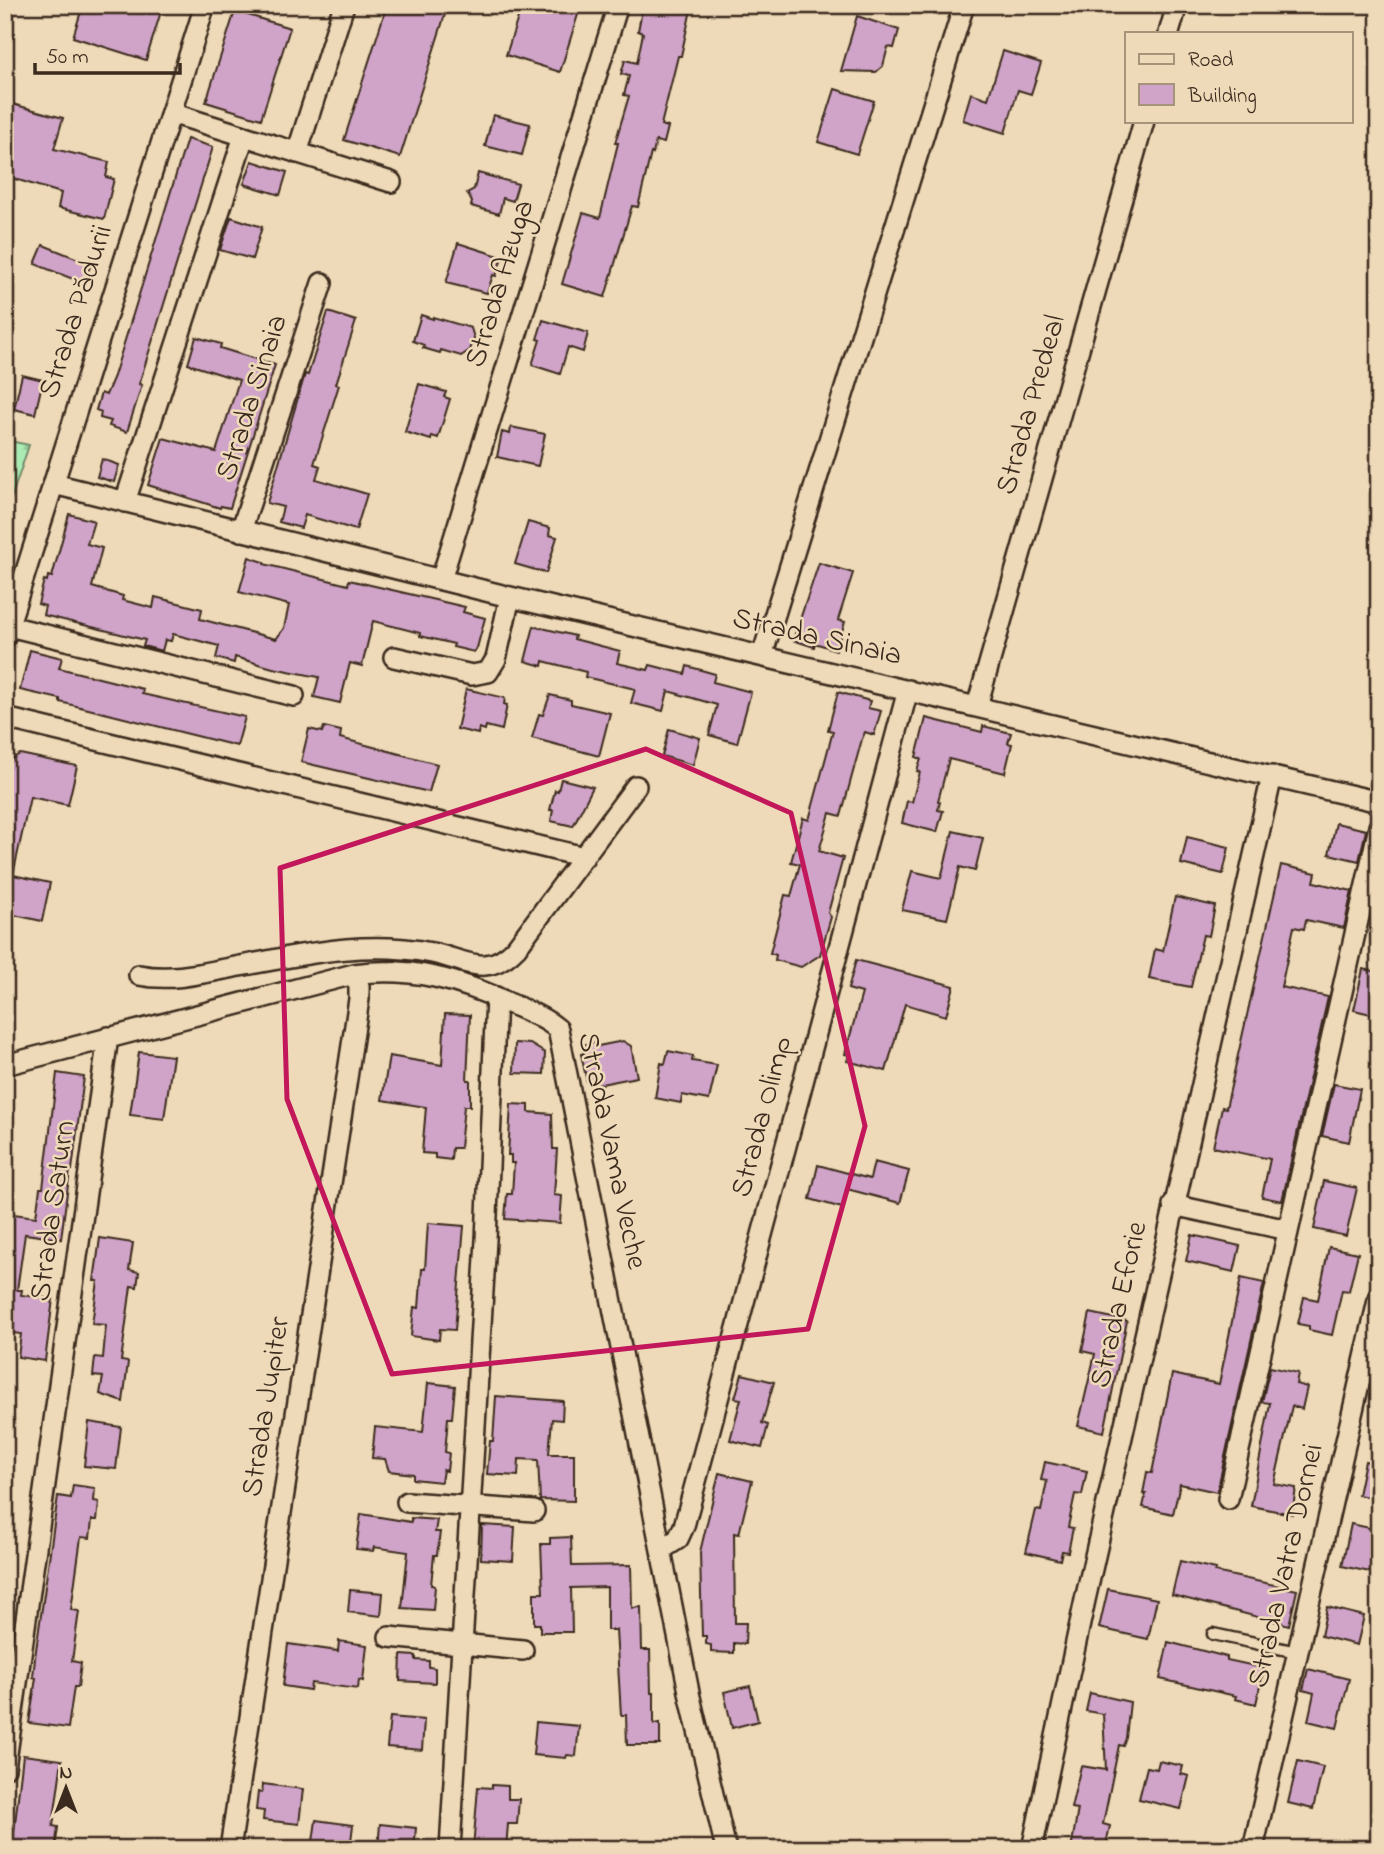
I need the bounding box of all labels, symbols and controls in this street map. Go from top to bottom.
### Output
scale bar [35,32,180,76]
legend [1125,32,1352,122]
text: 50 m [46,43,89,73]
text: Road [1188,46,1234,76]
text: Building [1187,82,1257,114]
street label: Strada Azuga [455,195,547,373]
street label: Strada Pădurii [28,220,126,404]
street label: Strada Sinaia [205,309,301,487]
street label: Strada Predeal [985,310,1079,500]
street label: Strada Sinaia [728,597,906,679]
street label: Strada Vama Veche [564,1028,658,1274]
street label: Strada Olimp [720,1032,806,1202]
street label: Strada Saturn [20,1118,88,1304]
street label: Strada Eforie [1080,1217,1161,1393]
street label: Strada Jupiter [231,1313,303,1500]
street label: Strada Vatra Dornei [1238,1440,1336,1692]
north arrow [32,1752,102,1822]
text: N [60,1760,73,1787]

